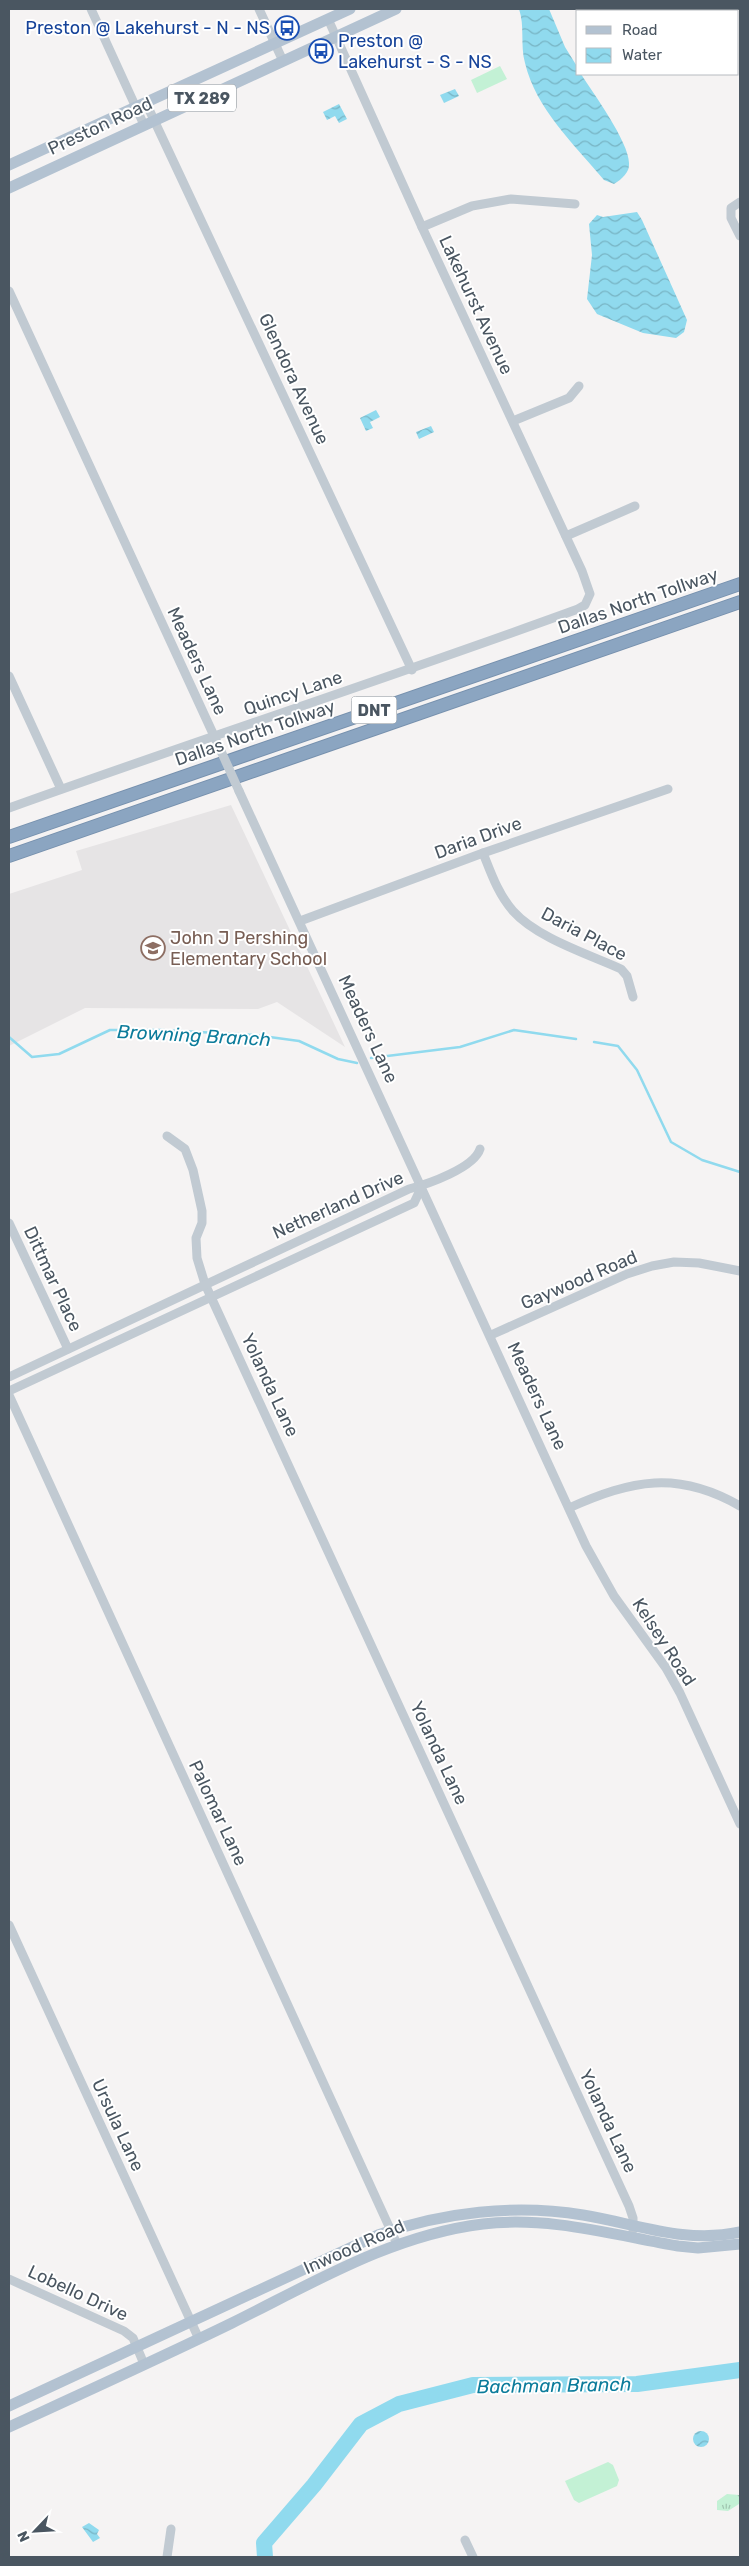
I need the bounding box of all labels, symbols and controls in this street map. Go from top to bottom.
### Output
legend [576,10,739,75]
bus stop icon: Preston @ Lakehurst - N - NS [274,15,300,41]
place label: Preston @ Lakehurst - N - NS [25,17,270,39]
text: Road [622,21,658,39]
place label: Preston @ Lakehurst - S - NS [338,30,492,73]
bus stop icon: Preston @ Lakehurst - S - NS [308,38,334,64]
text: Water [622,46,662,64]
road number: TX 289 [168,85,236,112]
street label: Preston Road [44,92,156,160]
street label: Lakehurst Avenue [434,232,518,378]
street label: Glendora Avenue [254,310,334,448]
street label: Dallas North Tollway [555,563,721,639]
street label: Meaders Lane [162,604,232,718]
street label: Quincy Lane [241,666,345,720]
street label: Dallas North Tollway [172,695,338,771]
road number: DNT [352,696,396,724]
street label: Daria Drive [431,812,525,864]
street label: Daria Place [537,902,631,966]
place label: John J Pershing Elementary School [170,927,327,970]
school or university icon: John J Pershing Elementary School [140,935,166,961]
street label: Meaders Lane [333,972,403,1086]
water label: Browning Branch [116,1020,272,1051]
street label: Netherland Drive [269,1166,407,1244]
street label: Dittmar Place [19,1223,87,1335]
street label: Gaywood Road [517,1246,641,1314]
street label: Yolanda Lane [236,1330,304,1440]
street label: Meaders Lane [502,1339,572,1453]
street label: Kelsey Road [627,1594,701,1690]
street label: Yolanda Lane [405,1698,473,1808]
street label: Palomar Lane [184,1757,252,1869]
street label: Yolanda Lane [574,2066,642,2176]
street label: Ursula Lane [87,2075,149,2175]
street label: Inwood Road [300,2215,408,2279]
street label: Lobello Drive [24,2260,132,2326]
water label: Bachman Branch [476,2373,632,2398]
north arrow [10,2506,60,2556]
text: N [14,2528,34,2544]

